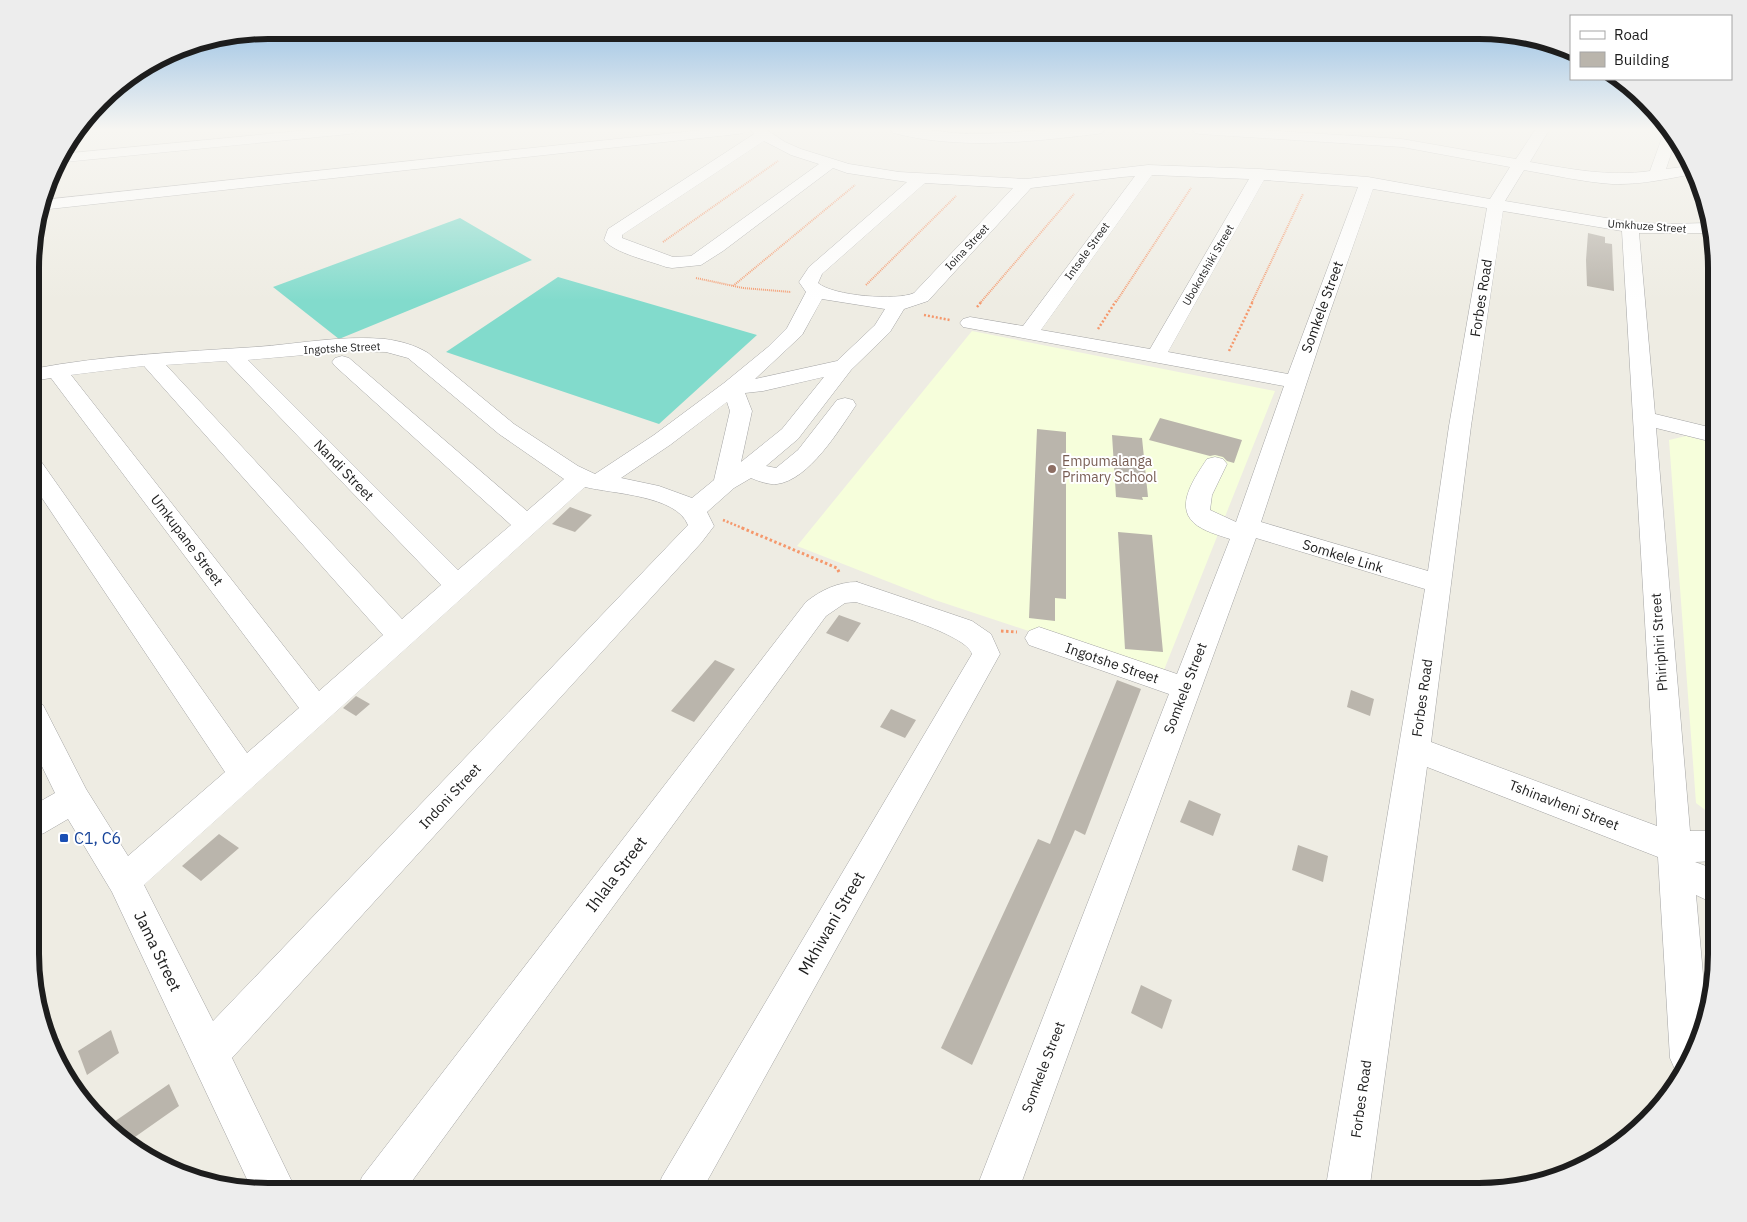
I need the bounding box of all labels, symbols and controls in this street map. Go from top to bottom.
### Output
legend [1570,15,1732,80]
text: Road [1614,25,1649,44]
text: Building [1614,50,1669,69]
street label: Umkhuze Street [1607,216,1687,236]
street label: Intsele Street [1061,219,1113,283]
street label: Ioina Street [942,221,992,273]
street label: Ubokotshiki Street [1179,222,1237,308]
street label: Forbes Road [1466,258,1496,338]
street label: Somkele Street [1297,259,1347,355]
street label: Ingotshe Street [303,339,381,357]
street label: Nandi Street [310,435,378,505]
place label: Empumalanga Primary School [1062,452,1157,486]
marker: Empumalanga Primary School [1046,463,1058,475]
street label: Umkupane Street [147,491,227,589]
street label: Somkele Link [1300,535,1386,577]
street label: Phiriphiri Street [1647,592,1671,692]
street label: Ingotshe Street [1063,639,1161,687]
street label: Somkele Street [1159,640,1211,736]
street label: Forbes Road [1408,658,1436,738]
street label: Indoni Street [415,760,485,832]
street label: Tshinavheni Street [1506,776,1622,834]
place label: C1, C6 [74,828,121,848]
marker: C1, C6 [58,832,70,844]
street label: Ihlala Street [581,832,651,916]
street label: Mkhiwani Street [793,868,869,978]
street label: Jama Street [130,908,186,994]
street label: Somkele Street [1017,1019,1069,1115]
street label: Forbes Road [1347,1059,1375,1139]

